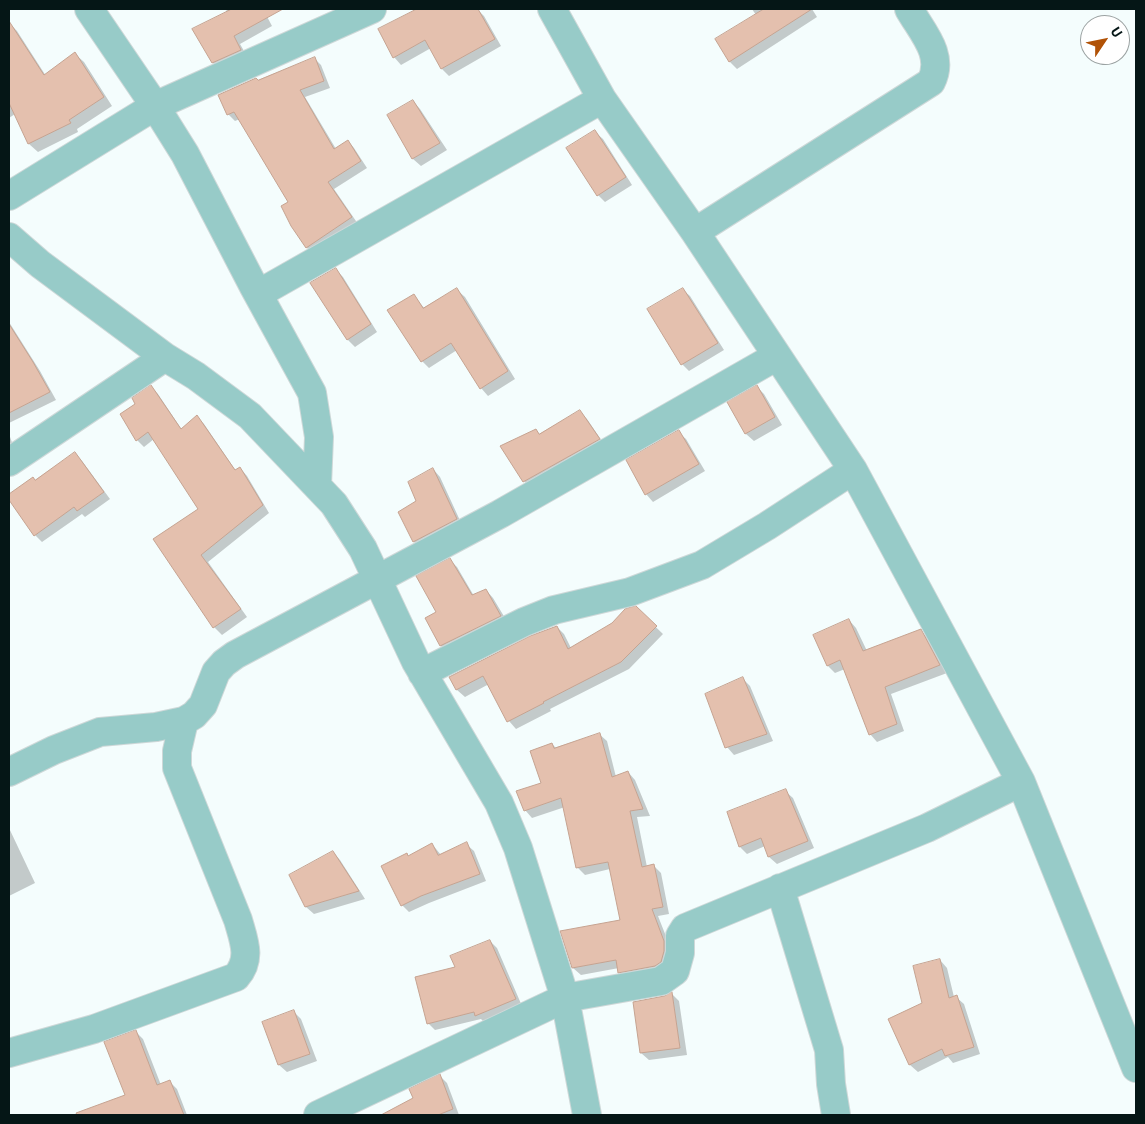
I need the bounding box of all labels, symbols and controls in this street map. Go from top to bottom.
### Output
north arrow [1080,15,1130,65]
text: U [1108,23,1127,40]

